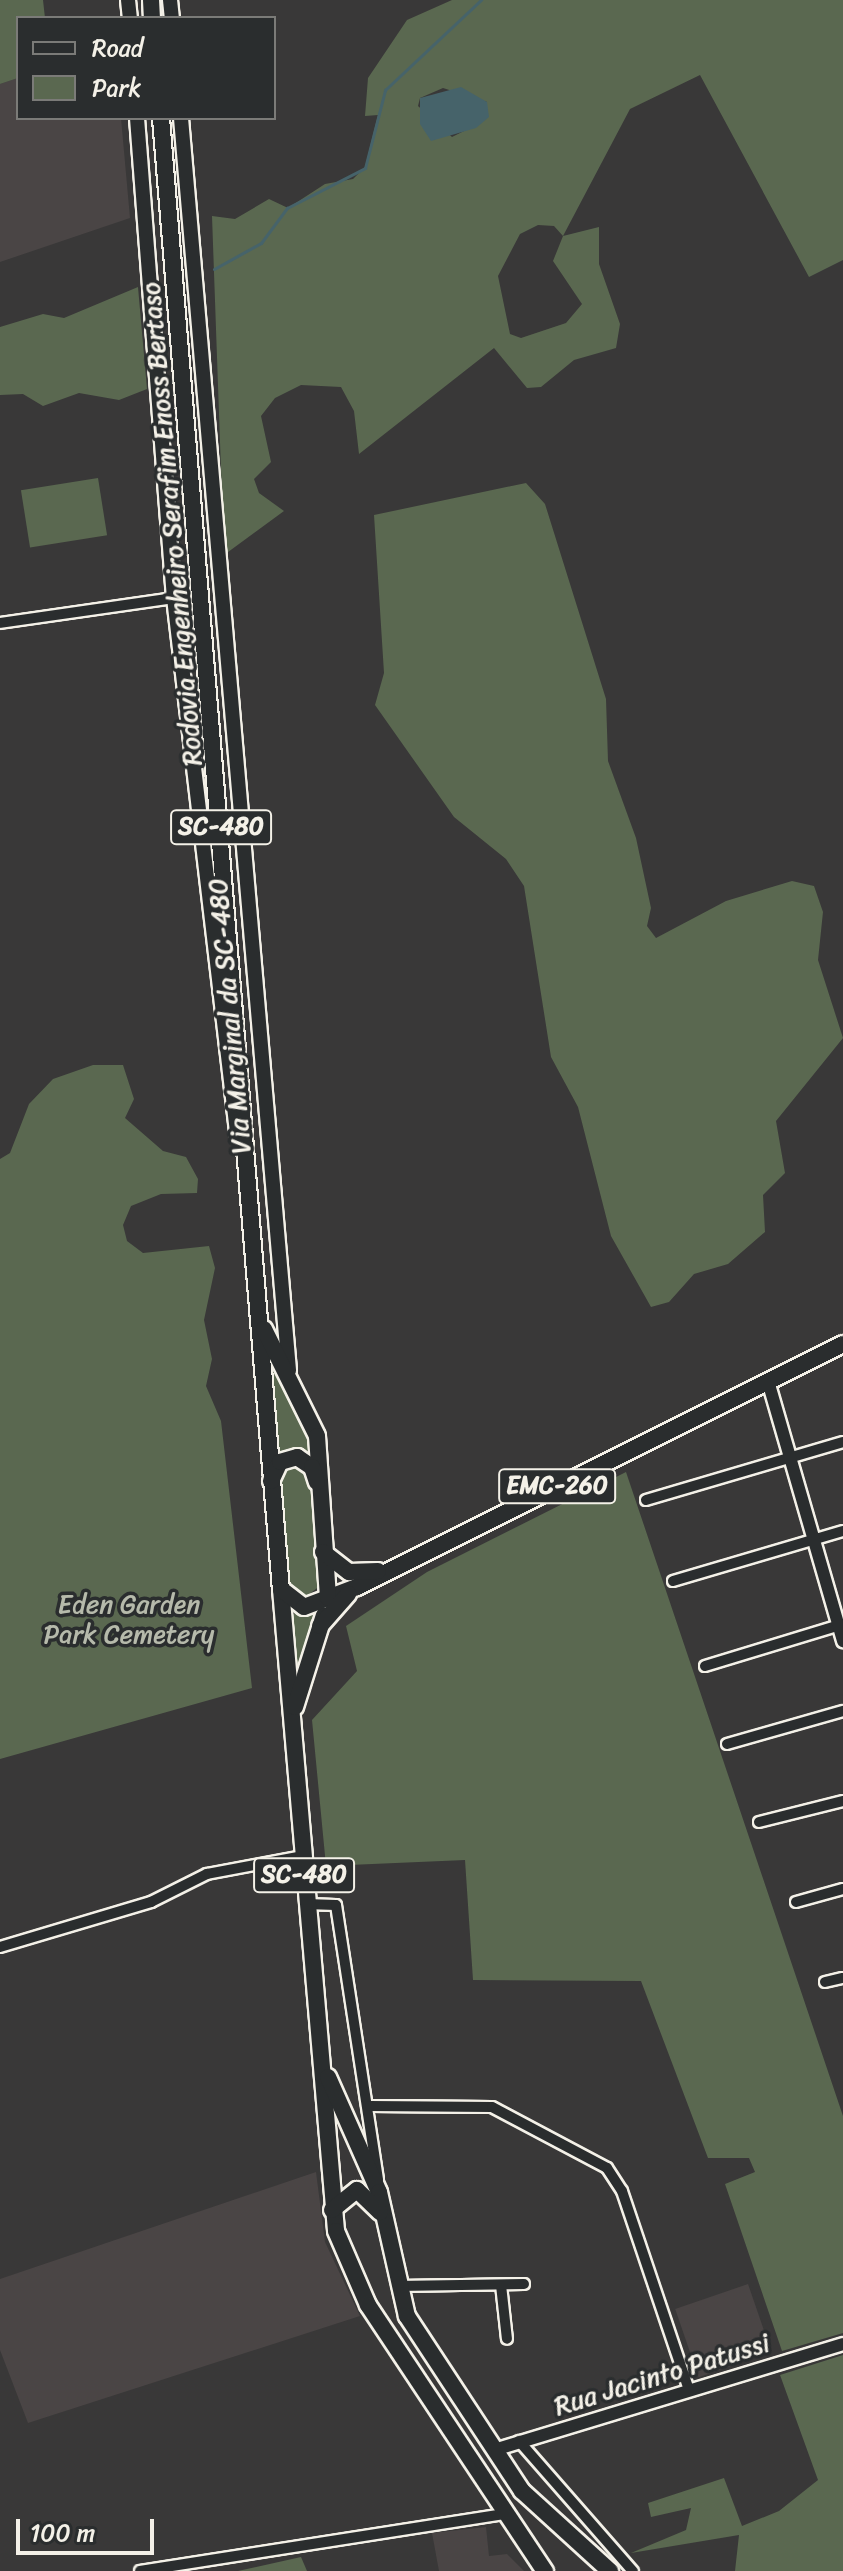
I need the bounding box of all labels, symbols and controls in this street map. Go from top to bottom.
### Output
legend [16,16,276,120]
text: Road [92,27,143,69]
text: Park [92,67,141,109]
street label: Rodovia Engenheiro Serafim Enoss Bertaso [135,280,209,768]
road number: SC-480 [169,807,273,847]
street label: Via Marginal da SC-480 [202,877,258,1155]
road number: EMC-260 [497,1466,617,1506]
park label: Eden Garden Park Cemetery [43,1589,215,1650]
road number: SC-480 [252,1855,356,1895]
street label: Rua Jacinto Patussi [551,2327,773,2423]
scale bar [20,2503,158,2553]
text: 100 m [30,2512,95,2554]

